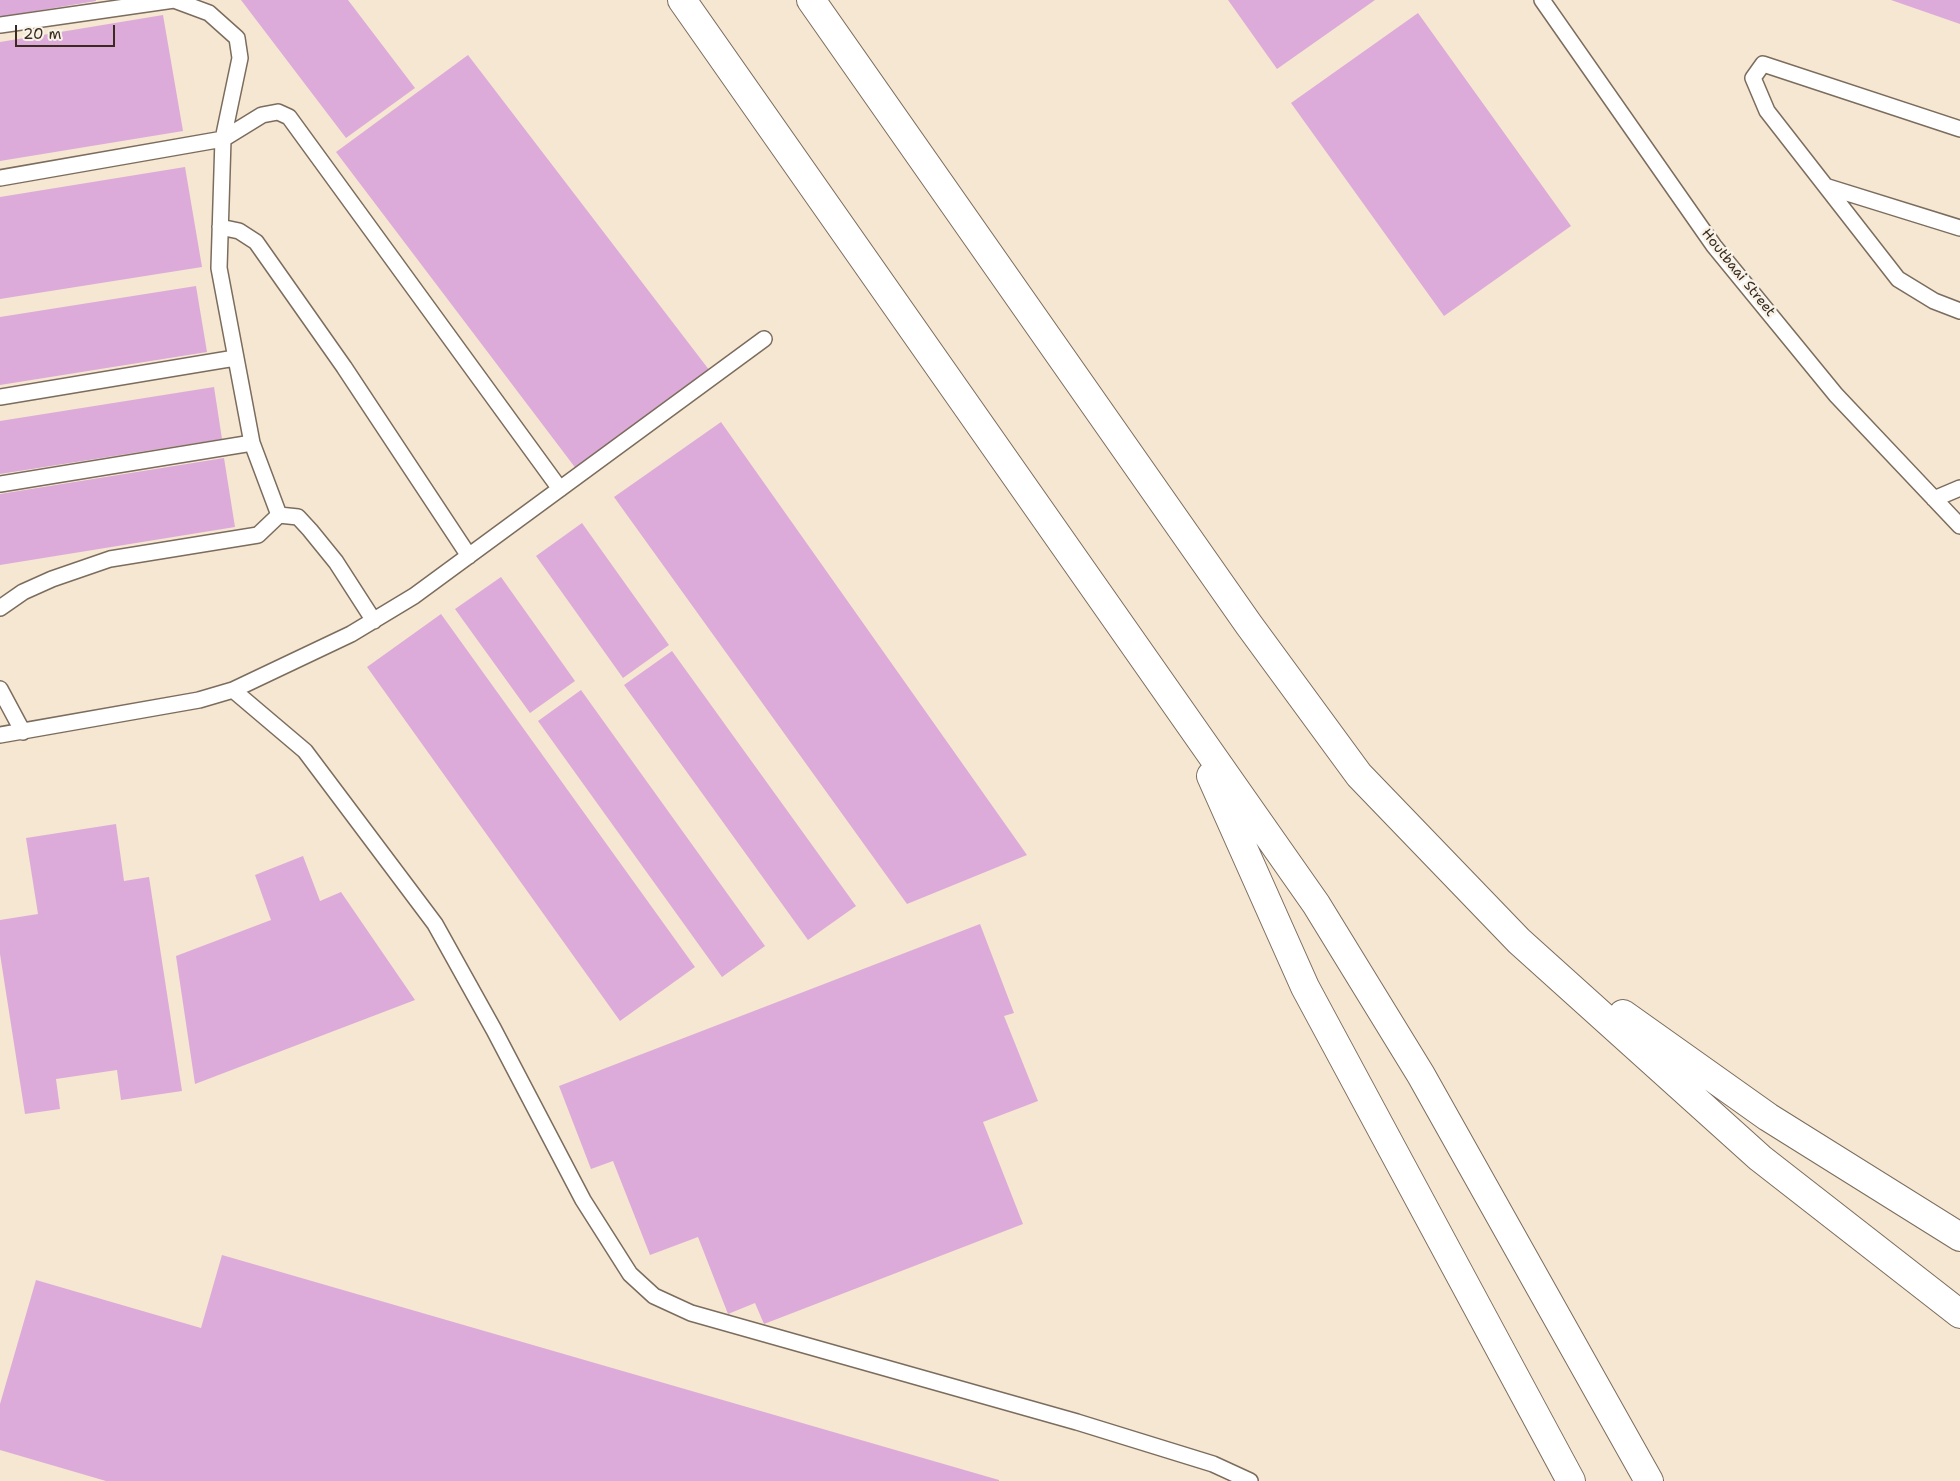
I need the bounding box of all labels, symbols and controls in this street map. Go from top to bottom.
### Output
scale bar [18,15,118,47]
text: 20 m [23,24,62,44]
street label: Houtbaai Street [1697,226,1779,320]

